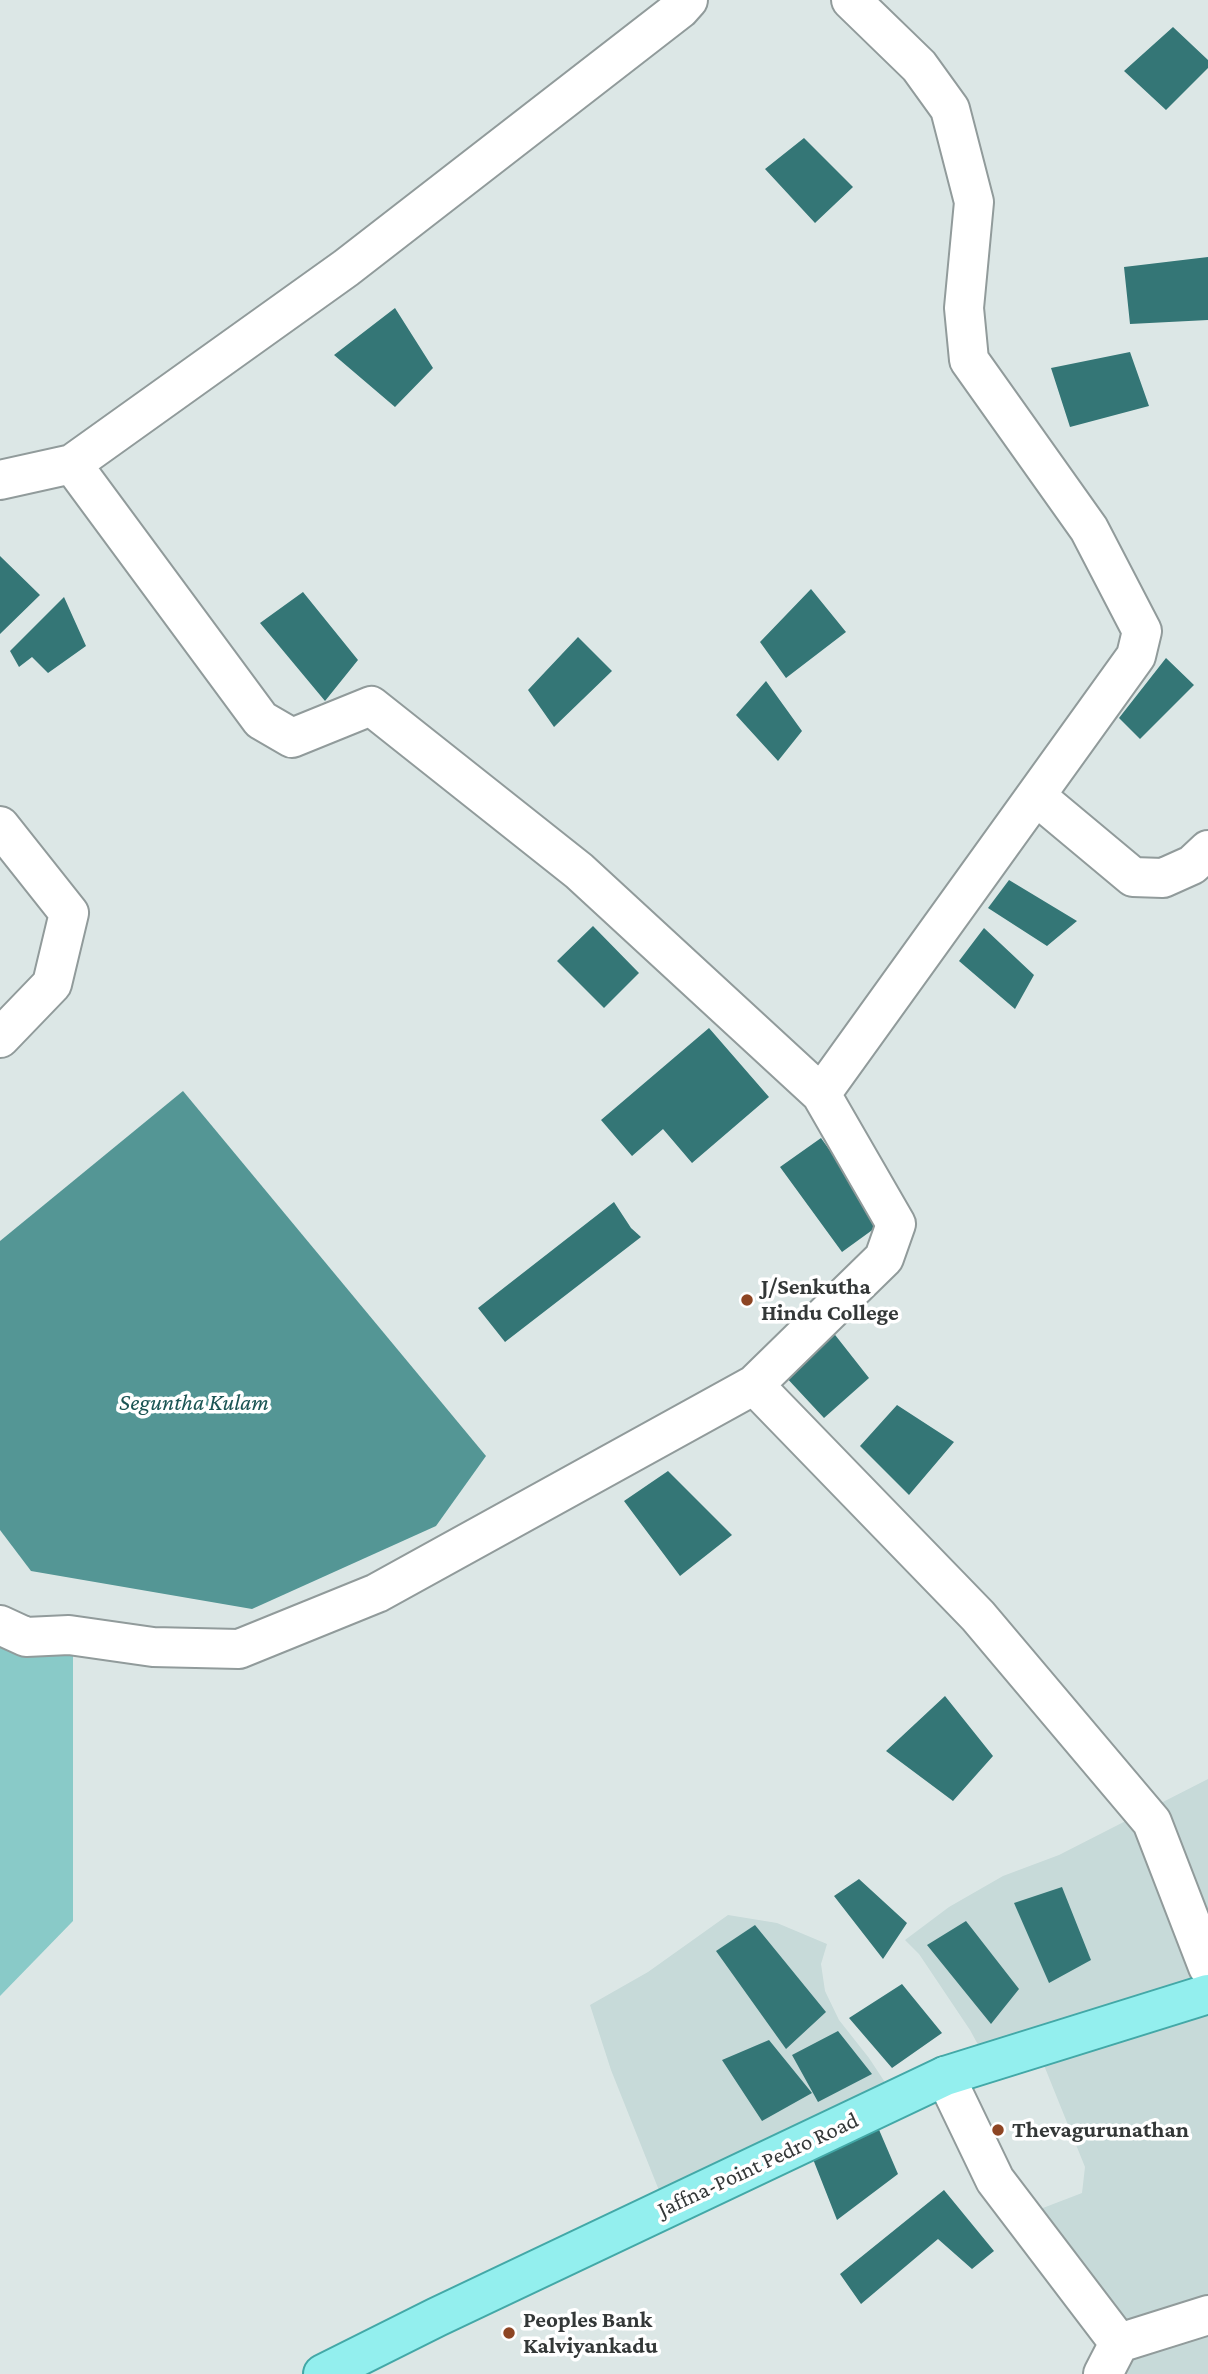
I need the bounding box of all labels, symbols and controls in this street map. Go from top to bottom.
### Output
place label: J/Senkutha Hindu College [761,1273,899,1327]
marker: J/Senkutha Hindu College [739,1292,755,1308]
water label: Seguntha Kulam [119,1389,269,1417]
street label: Jaffna-Point Pedro Road [653,2106,863,2224]
place label: Thevagurunathan [1012,2116,1189,2144]
marker: Thevagurunathan [990,2122,1006,2138]
place label: Peoples Bank Kalviyankadu [523,2306,658,2360]
marker: Peoples Bank Kalviyankadu [501,2325,517,2341]

